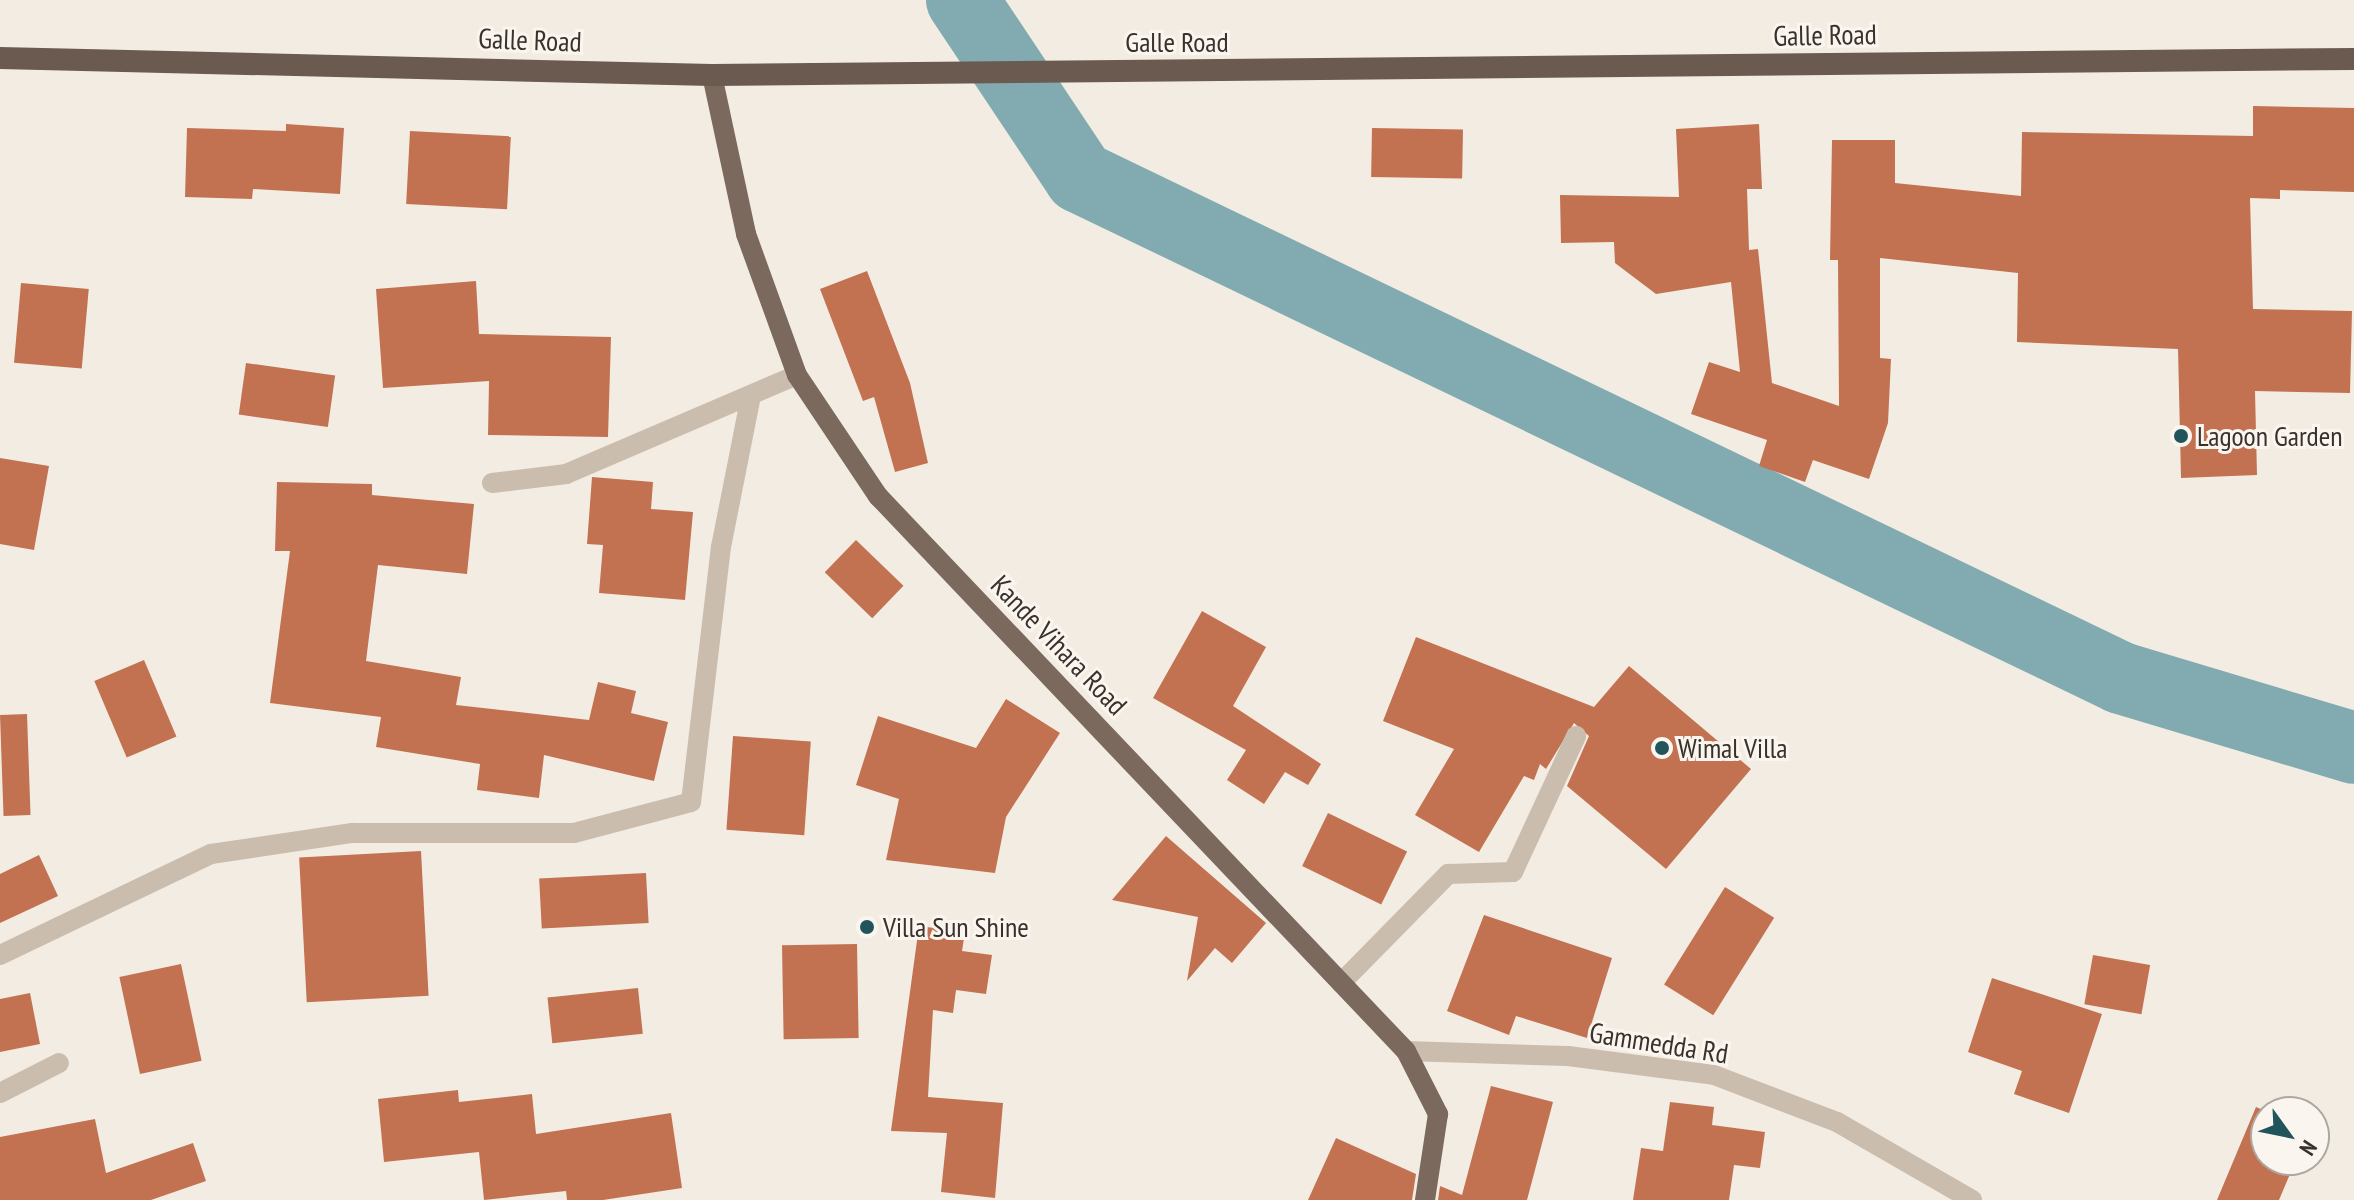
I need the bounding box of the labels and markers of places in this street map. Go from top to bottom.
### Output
place label: Lagoon Garden [2197,419,2343,453]
marker: Lagoon Garden [2172,427,2190,445]
place label: Wimal Villa [1678,731,1788,765]
marker: Wimal Villa [1653,739,1671,757]
place label: Villa Sun Shine [883,910,1029,944]
marker: Villa Sun Shine [858,918,876,936]

